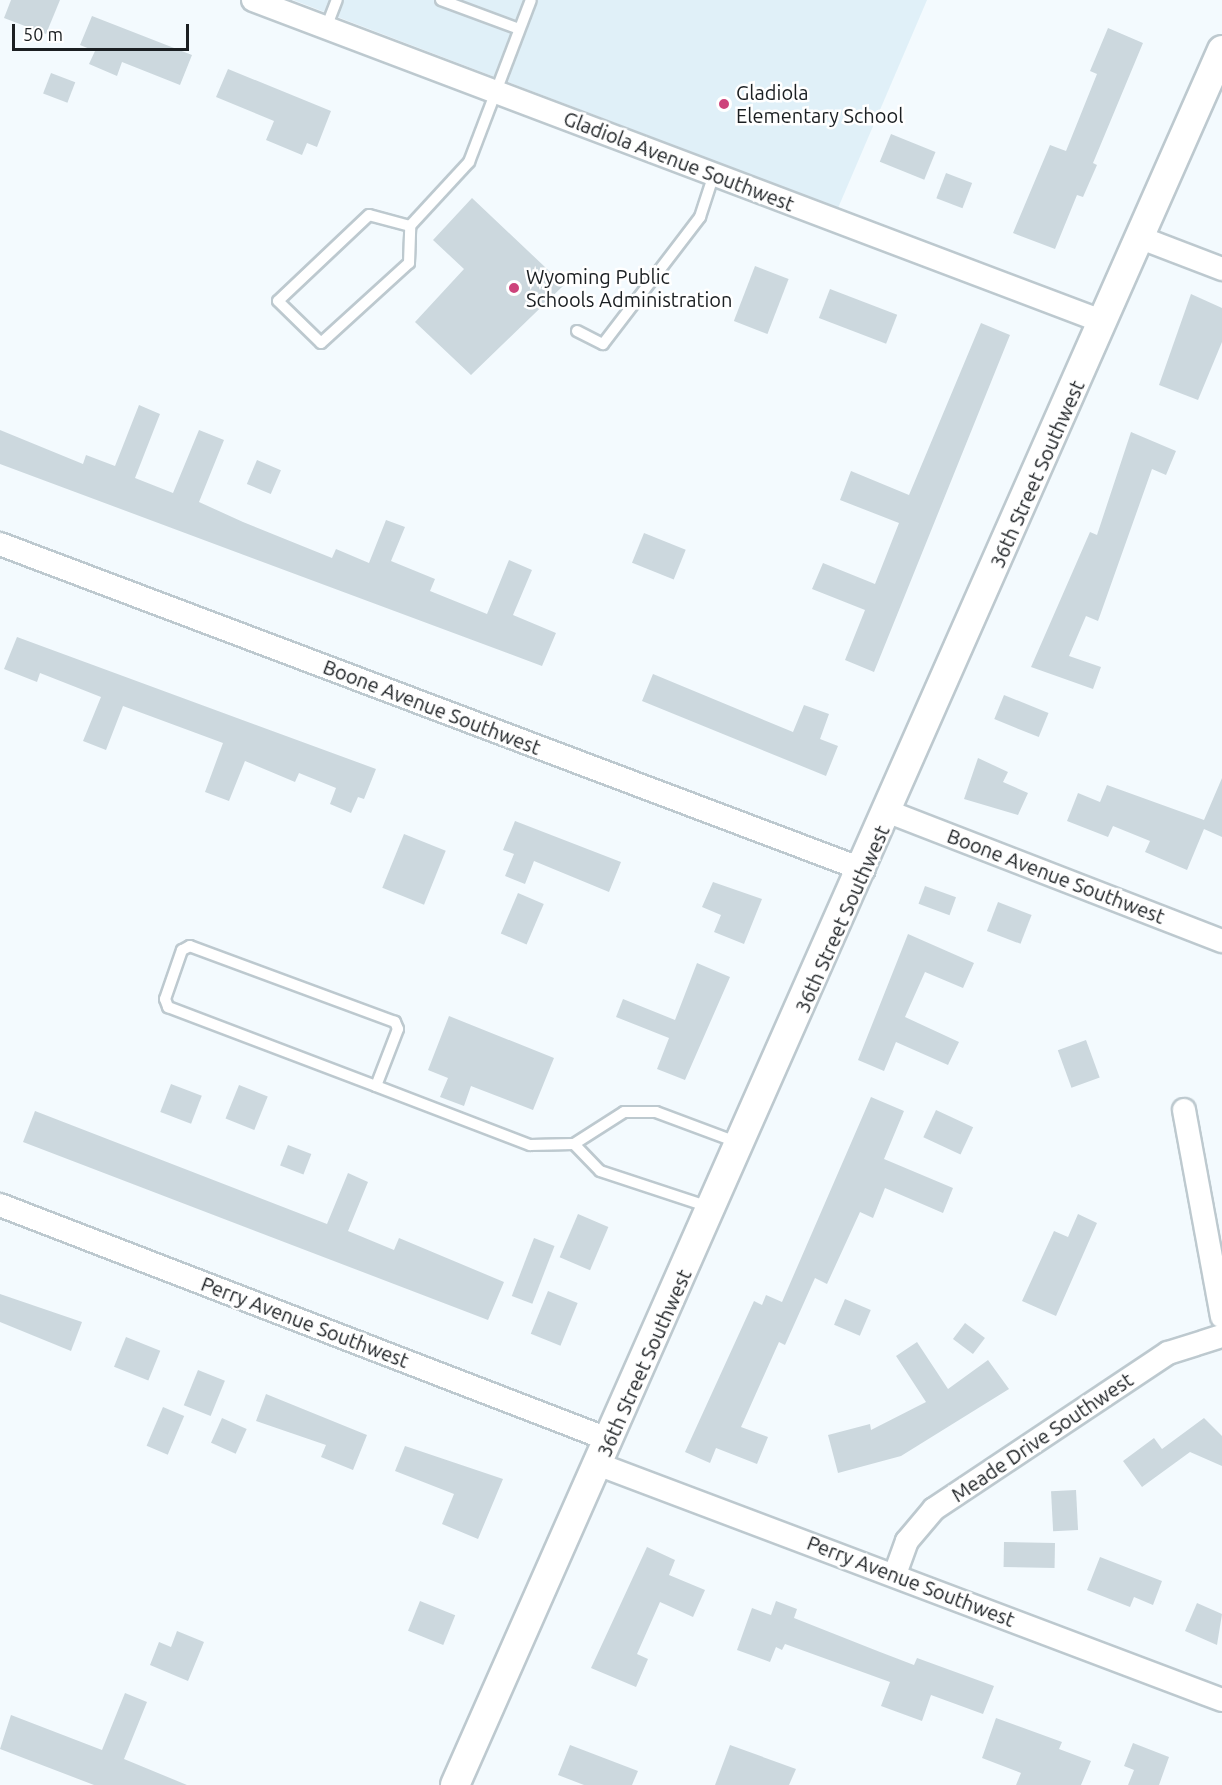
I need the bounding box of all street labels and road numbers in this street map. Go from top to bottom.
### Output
street label: Gladiola Avenue Southwest [560,106,798,216]
street label: 36th Street Southwest [985,376,1089,572]
street label: Boone Avenue Southwest [320,654,544,760]
street label: 36th Street Southwest [790,821,894,1017]
street label: Boone Avenue Southwest [944,823,1168,929]
street label: 36th Street Southwest [592,1265,696,1461]
street label: Perry Avenue Southwest [198,1271,412,1373]
street label: Meade Drive Southwest [947,1367,1137,1507]
street label: Perry Avenue Southwest [804,1530,1018,1632]

